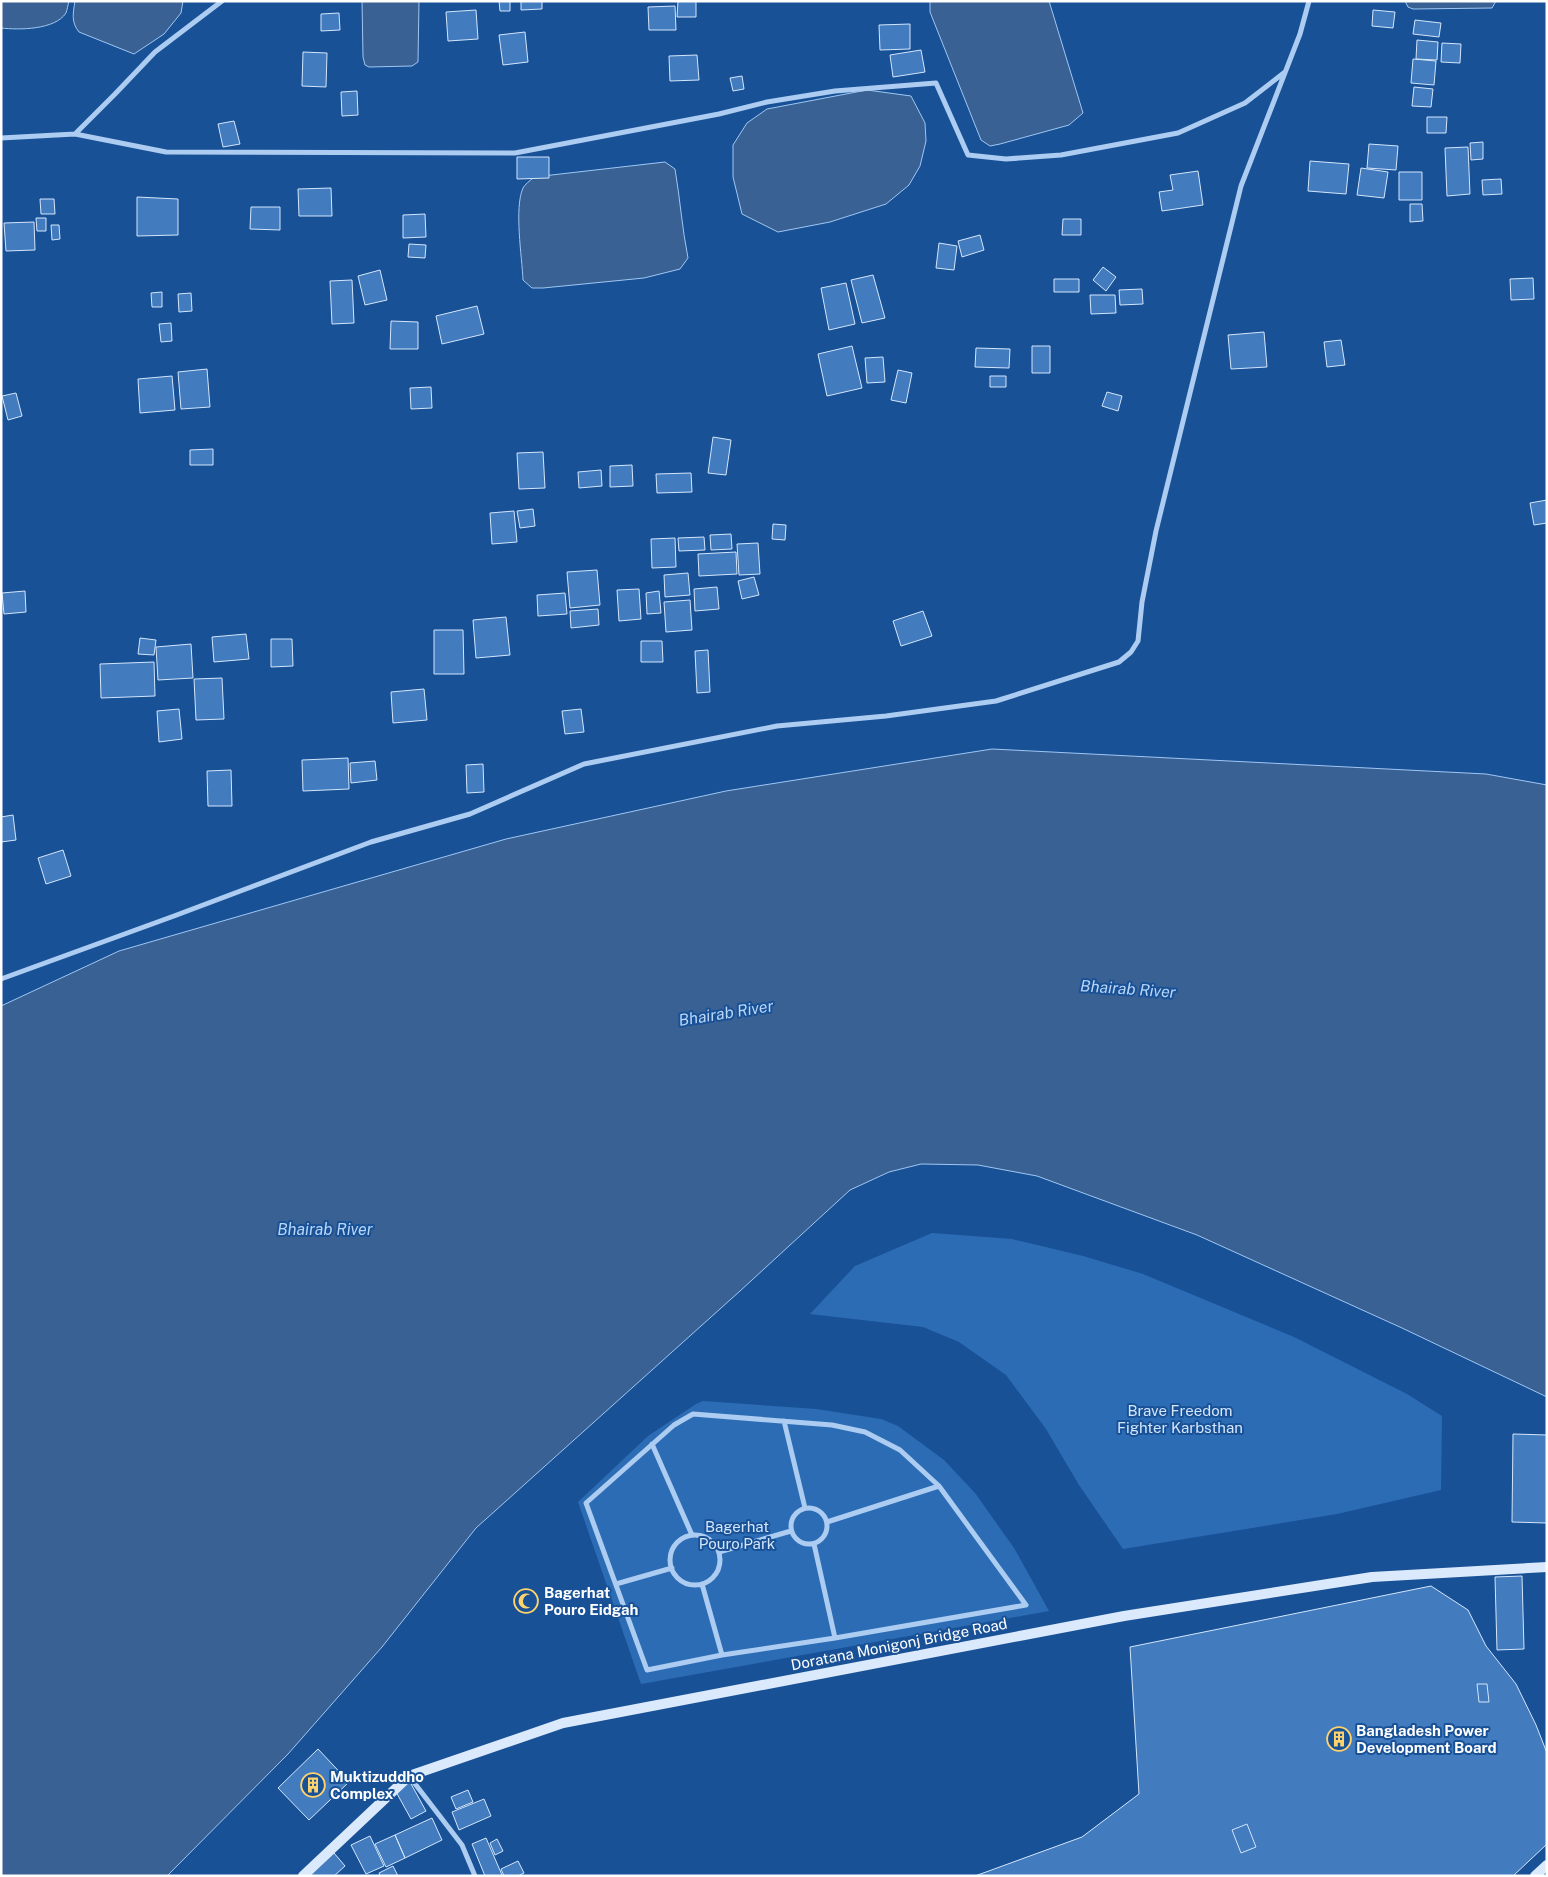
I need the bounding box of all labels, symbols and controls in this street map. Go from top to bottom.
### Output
water label: Bhairab River [1080,976,1177,1002]
water label: Bhairab River [677,996,776,1030]
water label: Bhairab River [277,1220,374,1239]
park label: Brave Freedom Fighter Karbsthan [1117,1402,1243,1436]
park label: Bagerhat Pouro Park [699,1518,775,1552]
place label: Bagerhat Pouro Eidgah [544,1584,638,1618]
mosque icon: Bagerhat Pouro Eidgah [513,1588,539,1614]
street label: Doratana Monigonj Bridge Road [789,1615,1009,1673]
place label: Bangladesh Power Development Board [1356,1722,1497,1756]
building icon: Bangladesh Power Development Board [1326,1726,1352,1752]
place label: Muktizuddho Complex [330,1768,424,1802]
building icon: Muktizuddho Complex [300,1772,326,1798]

